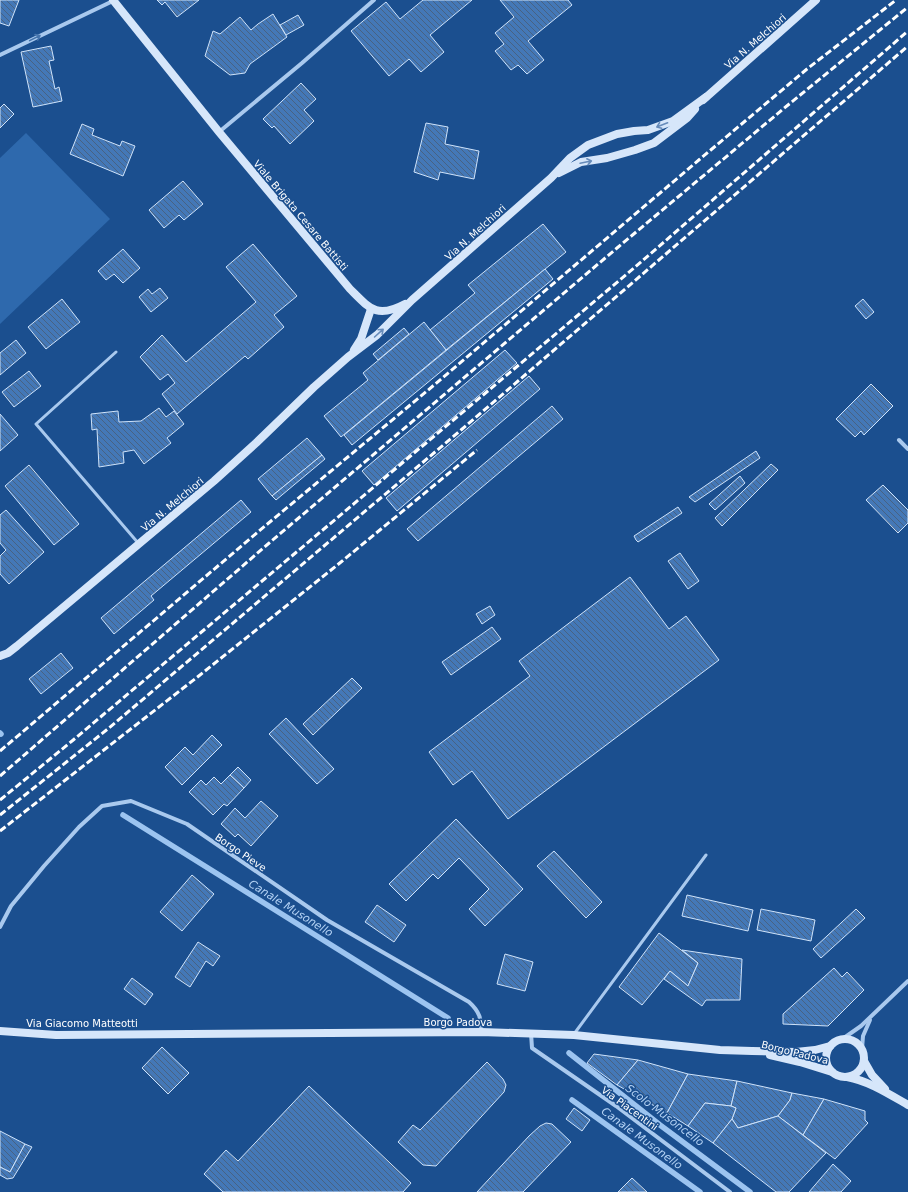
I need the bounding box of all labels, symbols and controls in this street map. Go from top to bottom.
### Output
street label: Via N. Melchiori [722,12,788,71]
one-way arrow [29,34,41,41]
one-way arrow [656,122,668,130]
one-way arrow [579,157,592,165]
street label: Viale Brigata Cesare Battisti [251,158,350,273]
street label: Via N. Melchiori [443,202,508,262]
one-way arrow [374,328,384,338]
street label: Via N. Melchiori [139,475,206,534]
street label: Borgo Pieve [213,831,268,874]
water label: Canale Musonello [246,877,336,940]
street label: Borgo Padova [424,1017,492,1028]
street label: Via Giacomo Matteotti [26,1018,138,1029]
street label: Borgo Padova [760,1039,830,1066]
water label: Scolo Musoncello [623,1082,707,1149]
street label: Via Piacentini [599,1084,660,1133]
water label: Canale Musonello [599,1105,685,1172]

